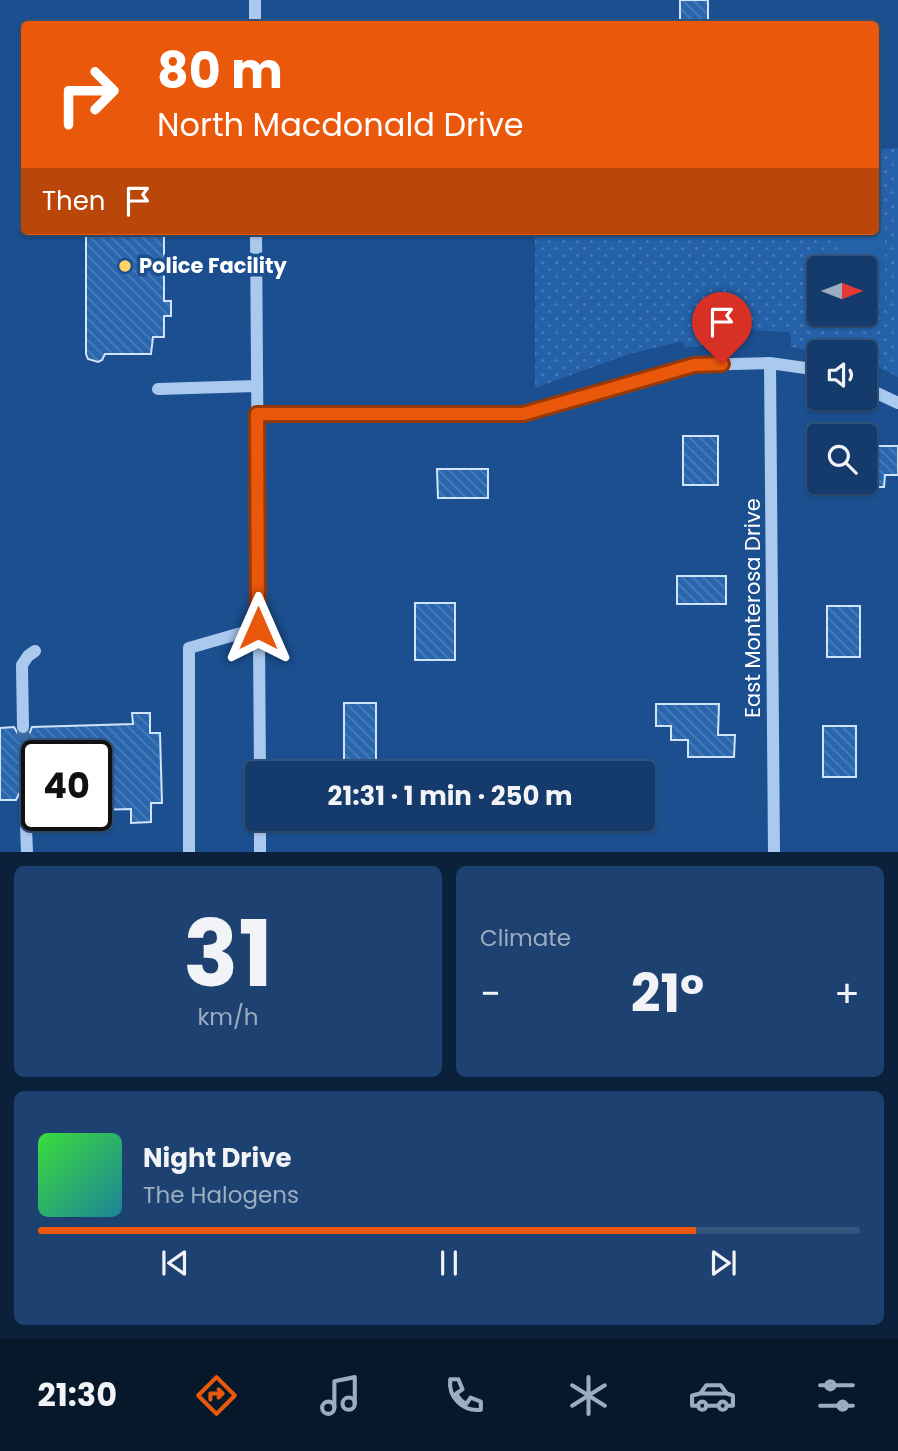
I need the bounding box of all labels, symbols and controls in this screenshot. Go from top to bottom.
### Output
text: 80 m [157,37,283,105]
icon: right [42,49,133,140]
text: North Macdonald Drive [157,102,524,147]
icon: arrive [119,182,157,220]
text: Then [42,183,105,219]
place label: Police Facility [139,251,288,280]
north arrow [807,256,877,326]
map controls [807,256,877,494]
marker: Police Facility [117,258,133,274]
pin [692,292,752,364]
icon: arrive [703,303,741,341]
button: sound [807,340,877,410]
button: search [807,424,877,494]
street label: East Monterosa Drive [738,498,767,718]
position arrow [221,591,295,665]
speed limit sign: 40 [21,740,112,831]
text: 21:31 · 1 min · 250 m [328,778,572,814]
text: 31 [183,890,273,1018]
text: Climate [480,922,571,954]
text: 21° [631,957,704,1030]
text: − [480,967,501,1020]
text: + [834,967,860,1020]
text: km/h [197,1001,259,1033]
text: Night Drive [143,1140,291,1176]
text: The Halogens [143,1179,299,1211]
icon: previous [156,1244,194,1282]
icon: pause [430,1244,468,1282]
icon: next [704,1244,742,1282]
icon: directions [192,1371,241,1420]
icon: music [316,1371,365,1420]
icon: phone [440,1371,489,1420]
icon: climate [564,1371,613,1420]
icon: car [688,1371,737,1420]
icon: filters [812,1371,861,1420]
text: 21:30 [37,1372,117,1417]

